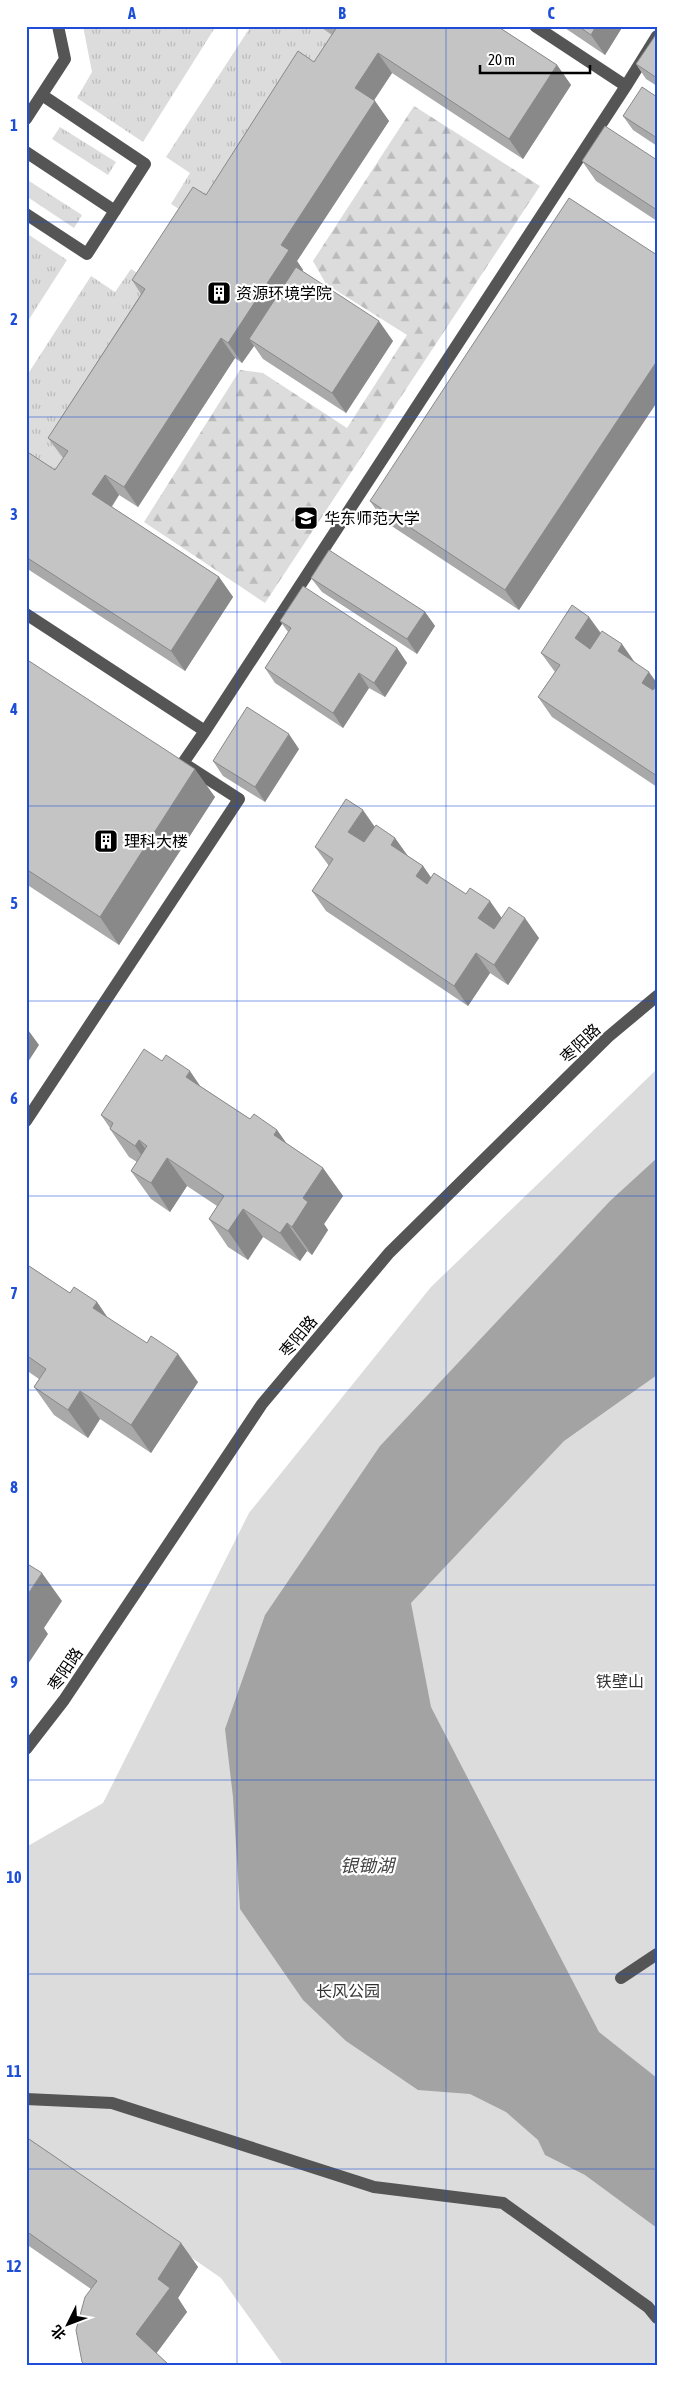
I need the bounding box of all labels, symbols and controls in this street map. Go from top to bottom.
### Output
text: A [127,4,136,22]
text: B [338,4,346,22]
text: C [547,4,555,22]
scale bar [480,42,590,74]
text: 20 m [488,51,515,68]
text: 1 [10,116,18,134]
building icon: 资源环境学院 [206,280,232,306]
place label: 资源环境学院 [236,284,332,302]
text: 2 [10,310,18,328]
text: 3 [10,505,18,523]
school or university icon: 华东师范大学 [293,505,319,531]
place label: 华东师范大学 [324,509,420,527]
text: 4 [9,700,18,718]
building icon: 理科大楼 [93,828,119,854]
place label: 理科大楼 [124,832,188,850]
text: 5 [10,894,18,912]
street label: 枣阳路 [556,1020,604,1066]
text: 6 [10,1089,18,1107]
text: 7 [10,1284,18,1302]
street label: 枣阳路 [276,1312,320,1360]
text: 8 [10,1478,18,1496]
street label: 枣阳路 [44,1644,86,1694]
park label: 铁壁山 [596,1672,644,1690]
text: 9 [10,1673,18,1691]
water label: 银锄湖 [340,1855,397,1876]
text: 10 [6,1868,22,1886]
park label: 长风公园 [316,1982,380,2000]
text: 11 [6,2062,22,2080]
text: 12 [6,2257,22,2275]
north arrow [42,2298,92,2348]
text: 北 [48,2322,69,2343]

